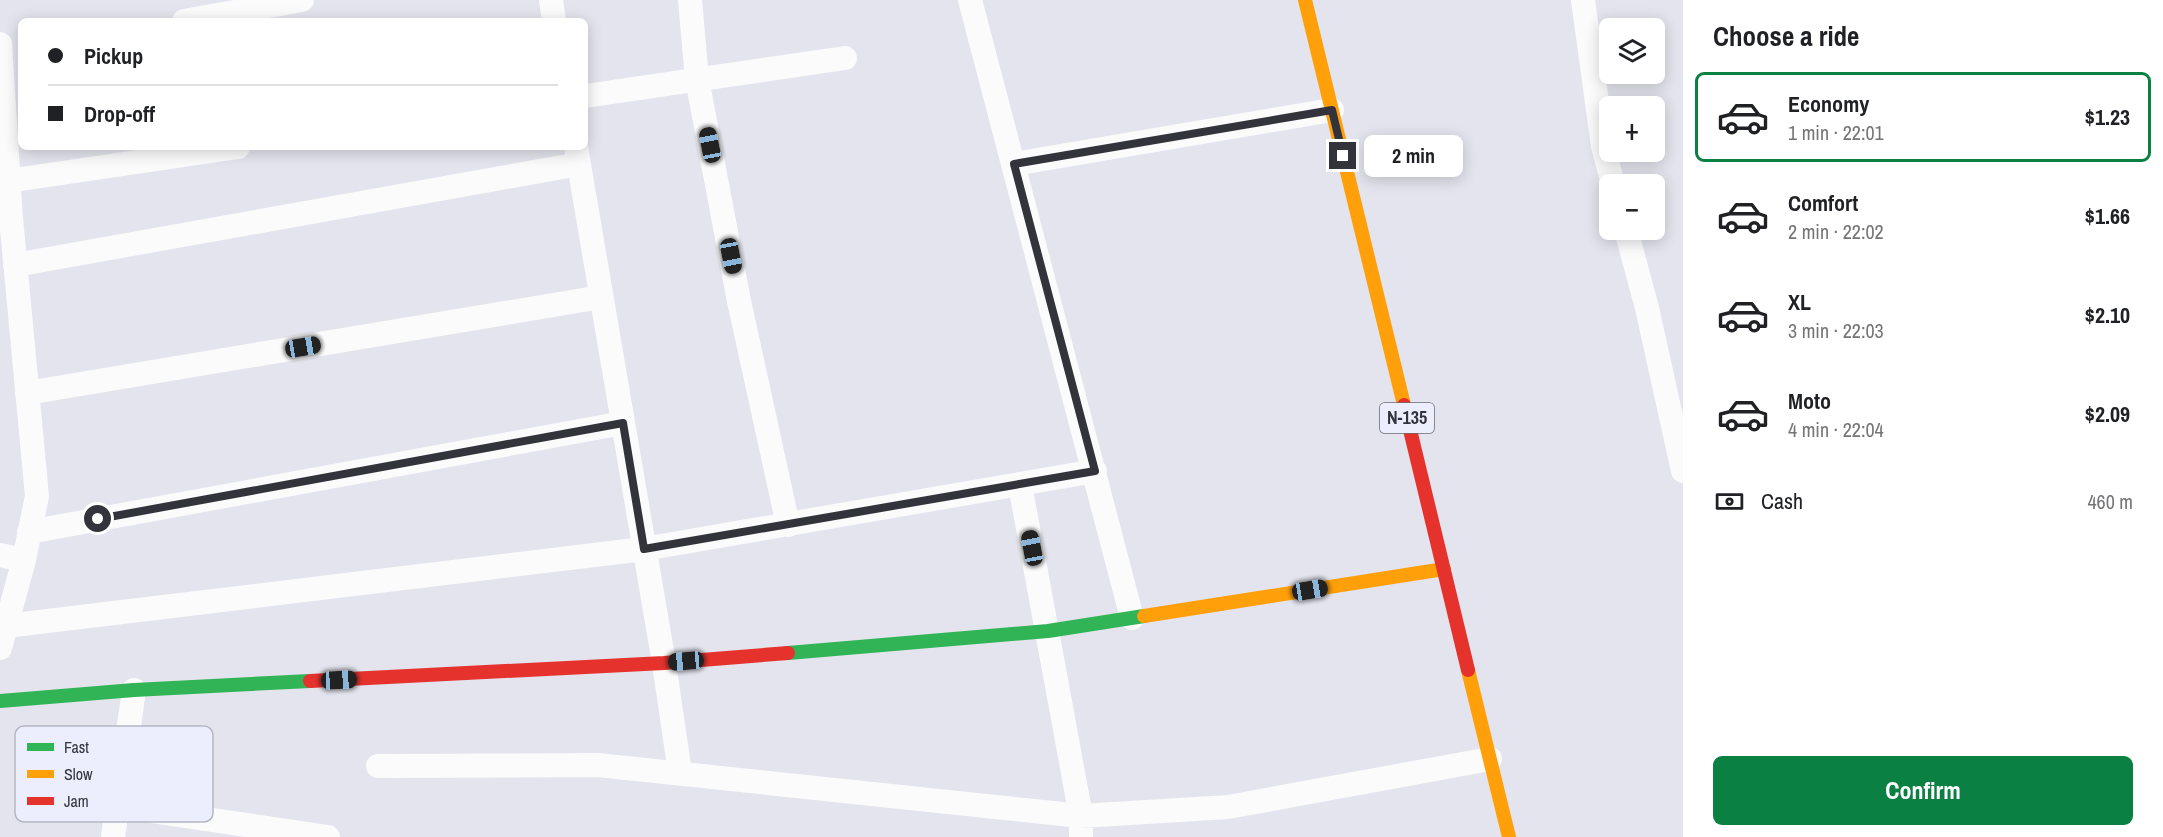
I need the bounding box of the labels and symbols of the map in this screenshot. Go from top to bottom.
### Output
car [698,126,722,164]
callout: 2 min [1364,135,1463,177]
route end [1329,142,1356,169]
car [719,237,743,275]
car [284,335,322,359]
road number: N-135 [1380,403,1434,433]
route start [84,505,111,532]
car [1020,529,1044,567]
car [1291,578,1329,602]
car [667,650,705,672]
car [321,670,357,690]
legend [15,726,213,822]
text: Fast [64,736,89,758]
text: Slow [64,763,93,785]
text: Jam [64,790,89,812]

